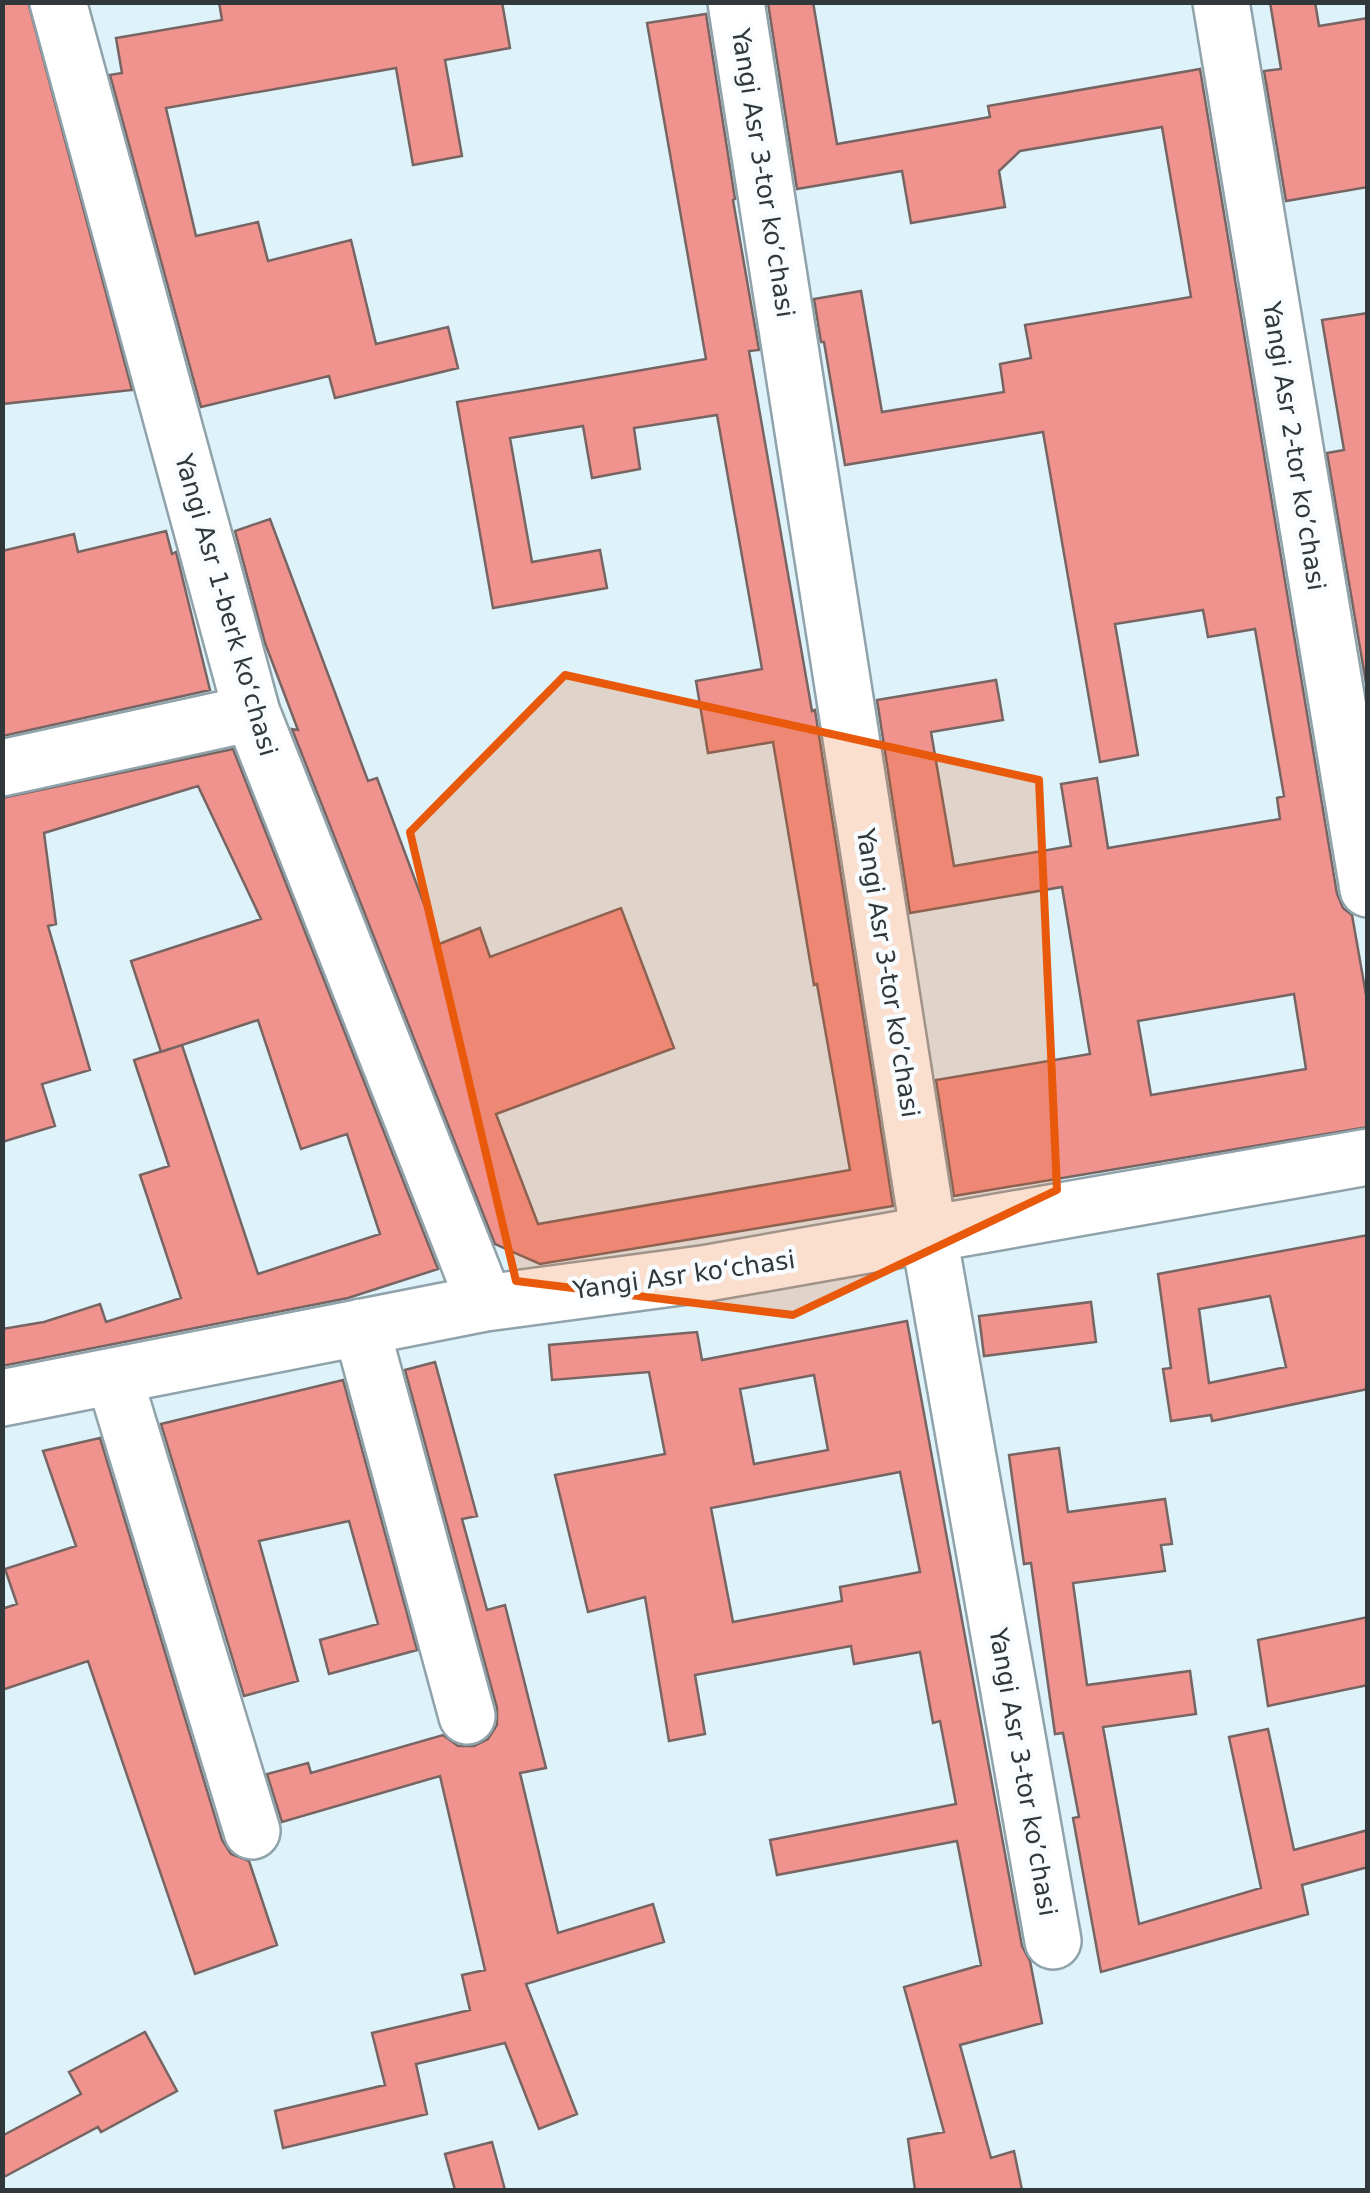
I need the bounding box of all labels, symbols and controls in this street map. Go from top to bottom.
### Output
street label: Yangi Asr 3-tor koʼchasi [726,26,800,320]
street label: Yangi Asr 2-tor koʼchasi [1257,299,1331,593]
street label: Yangi Asr 1-berk koʻchasi [169,450,283,759]
street label: Yangi Asr 3-tor koʼchasi [851,826,925,1120]
street label: Yangi Asr koʻchasi [570,1245,797,1305]
street label: Yangi Asr 3-tor koʼchasi [983,1625,1063,1918]

